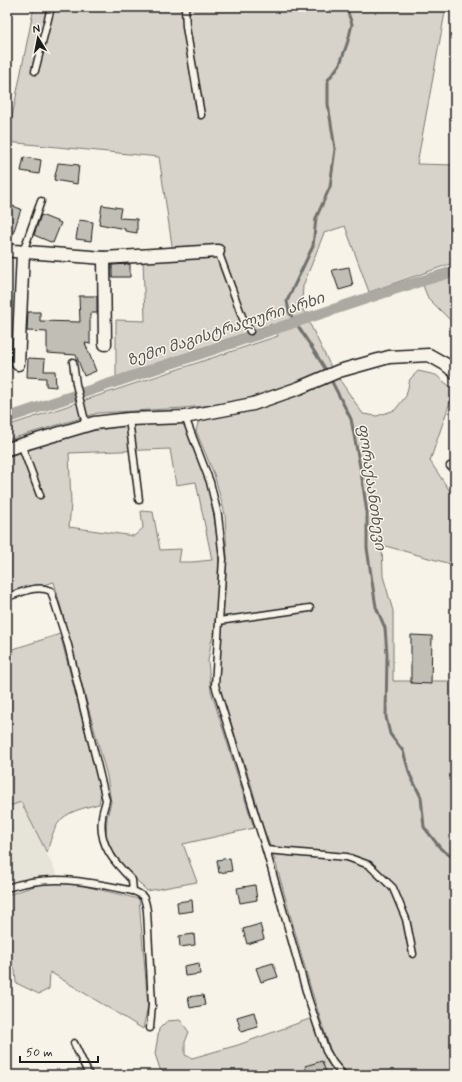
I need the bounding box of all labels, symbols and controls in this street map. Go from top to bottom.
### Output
north arrow [18,18,58,58]
text: N [32,22,41,37]
water label: ზემო მაგისტრალური არხი [125,288,328,371]
water label: ფორაქაანთხევი [352,423,390,553]
scale bar [20,1038,98,1064]
text: 50 m [26,1045,53,1061]

